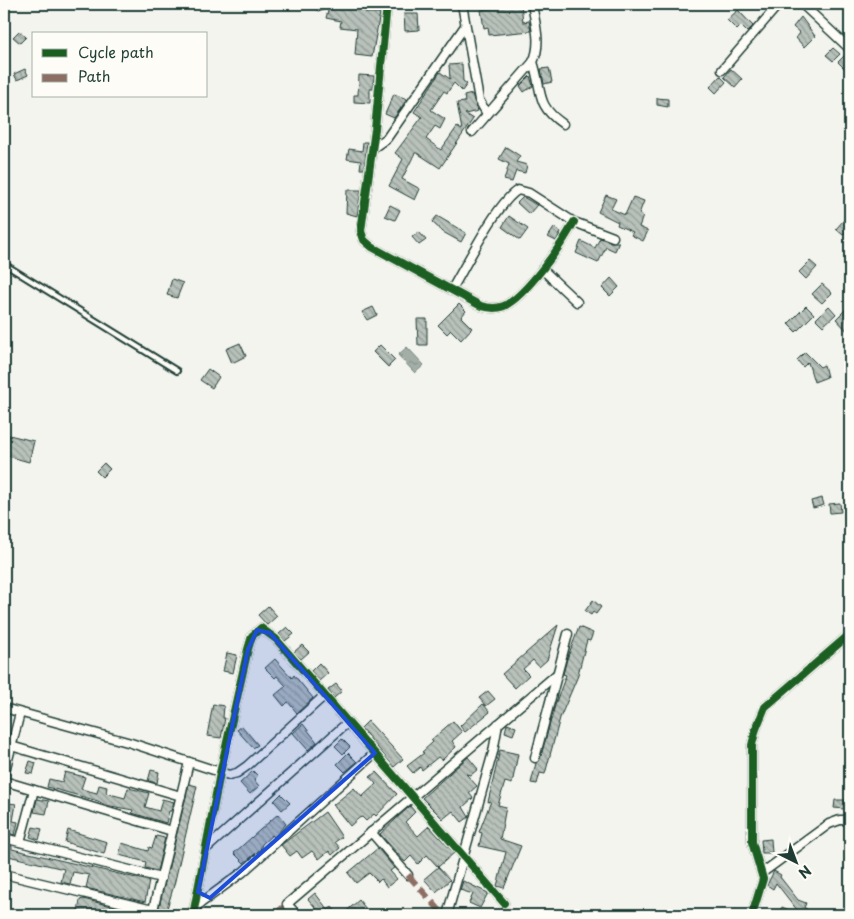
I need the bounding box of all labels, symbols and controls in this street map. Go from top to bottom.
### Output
legend [32,32,208,98]
text: Cycle path [78,40,154,63]
text: Path [78,64,110,87]
north arrow [772,836,822,886]
text: N [794,861,816,884]

